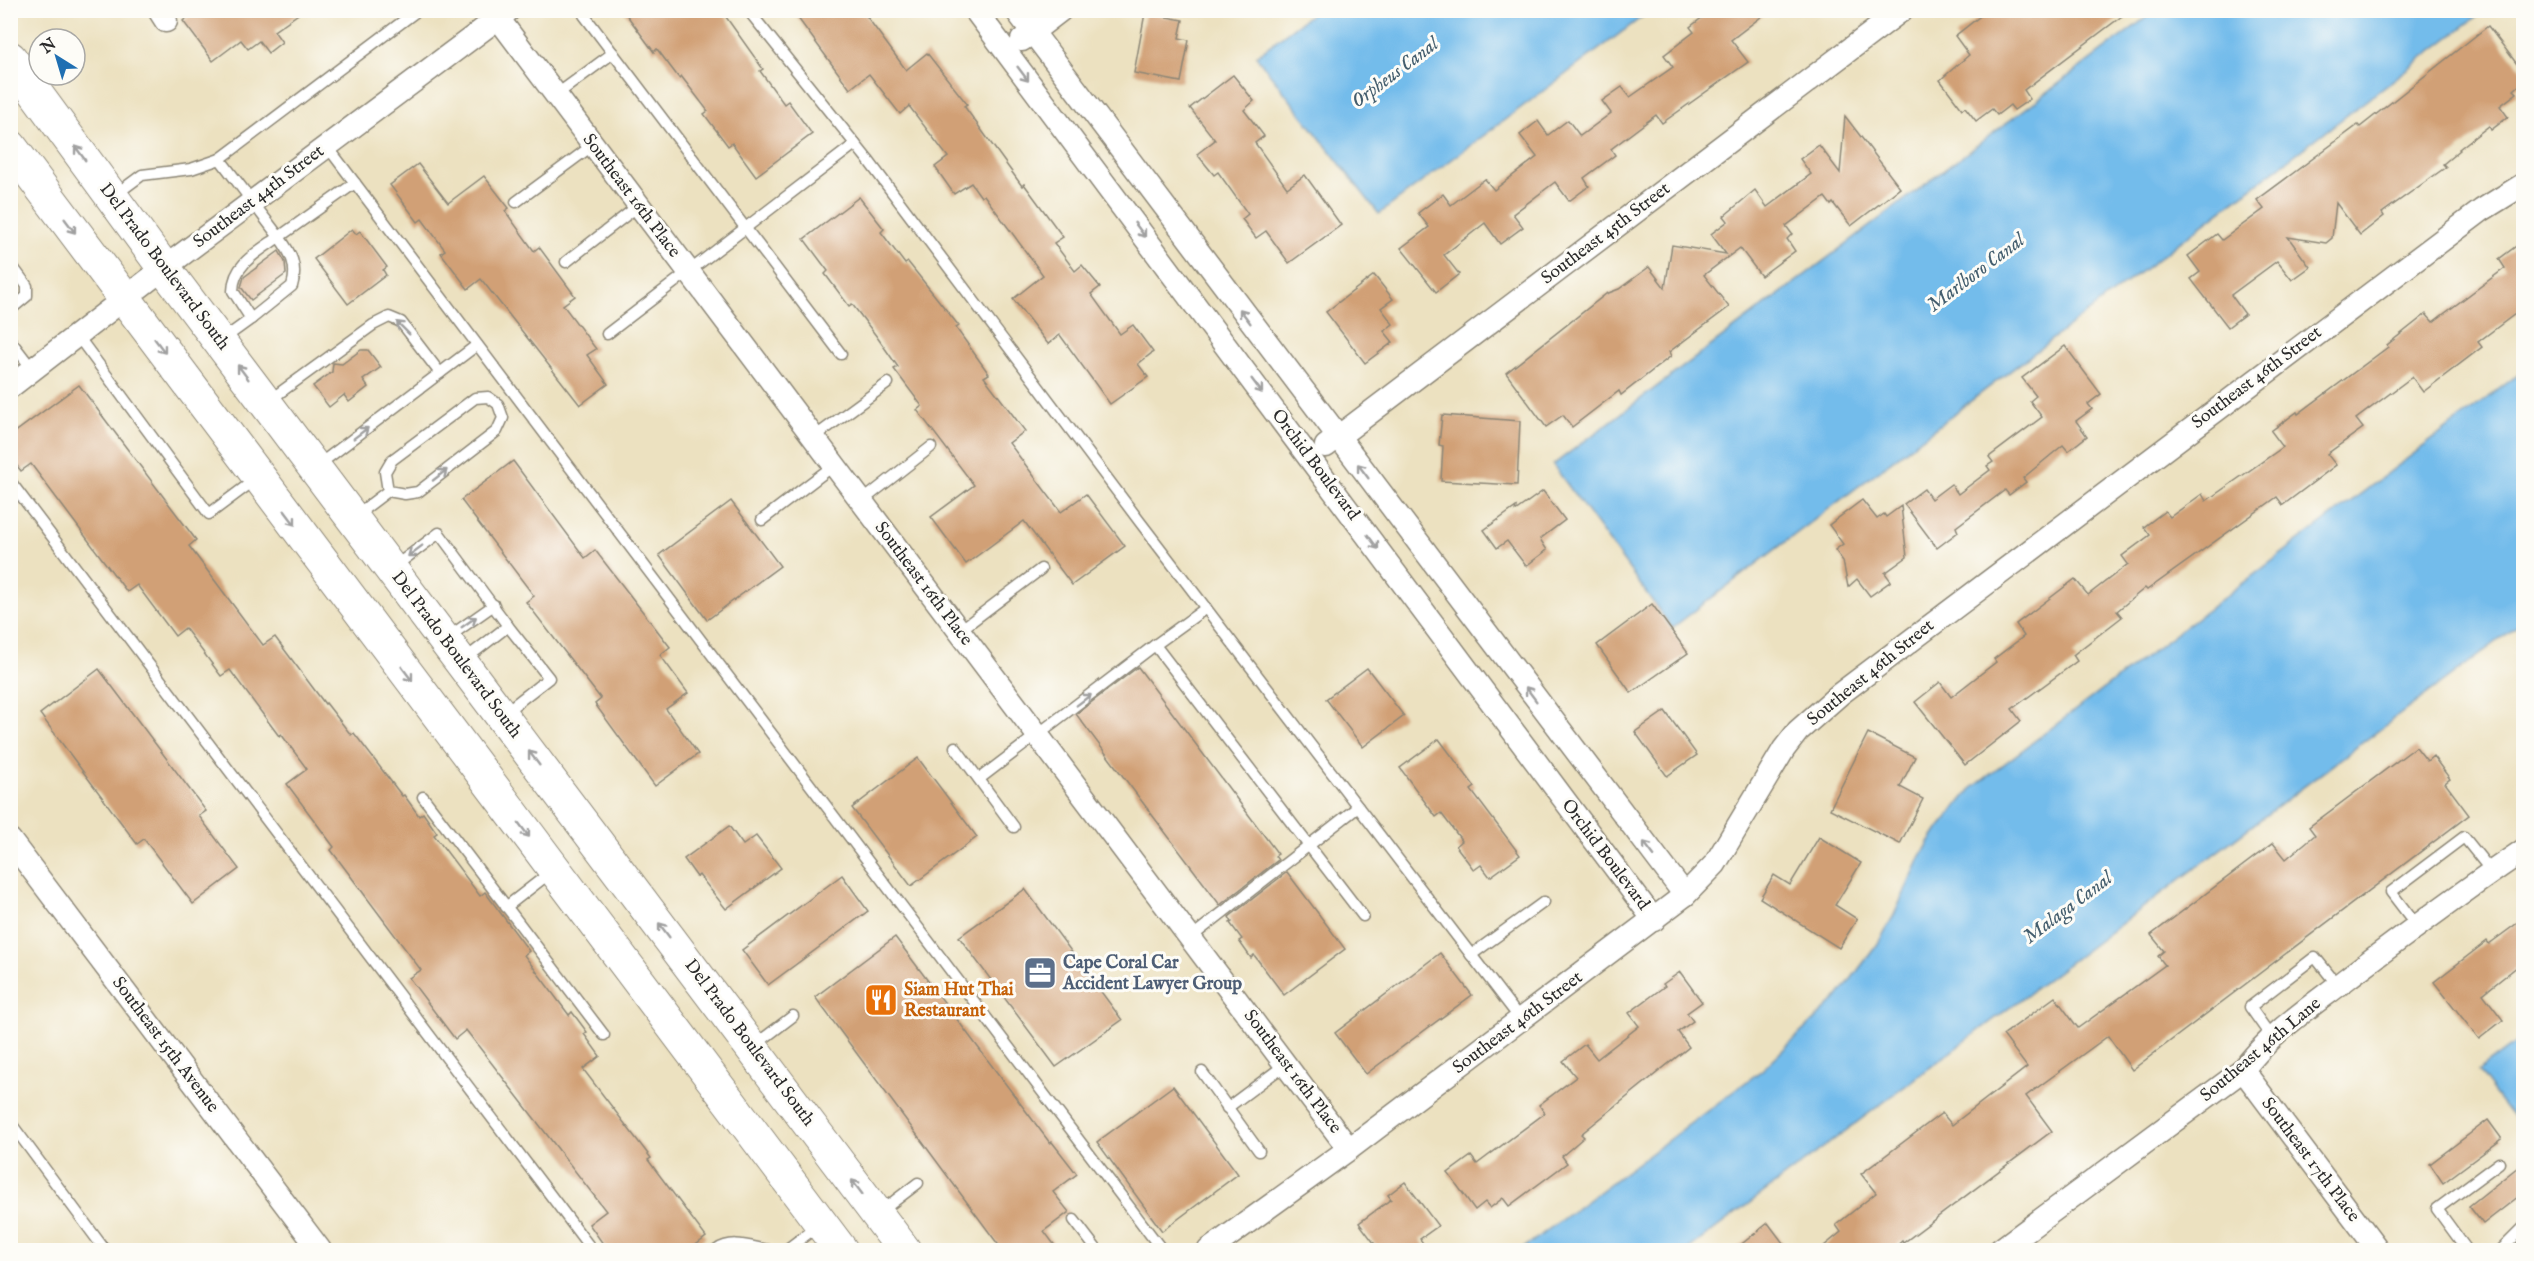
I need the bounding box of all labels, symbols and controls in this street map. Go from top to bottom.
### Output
north arrow [27,27,87,87]
water label: Orpheus Canal [1346,31,1445,114]
text: N [37,34,61,59]
one-way arrow [1016,65,1029,81]
street label: Southeast 16th Place [577,129,685,263]
street label: Southeast 44th Street [189,140,329,254]
one-way arrow [74,145,86,161]
street label: Southeast 45th Street [1537,178,1675,290]
street label: Del Prado Boulevard South [94,179,235,355]
one-way arrow [64,218,77,234]
one-way arrow [1133,221,1146,237]
water label: Marlboro Canal [1922,227,2032,318]
one-way arrow [1239,308,1252,324]
one-way arrow [396,320,410,335]
street label: Southeast 46th Street [2187,322,2327,434]
one-way arrow [153,337,166,353]
one-way arrow [236,364,249,380]
one-way arrow [1250,377,1263,393]
street label: Orchid Boulevard [1266,405,1364,525]
one-way arrow [353,426,369,439]
one-way arrow [1356,464,1369,480]
one-way arrow [432,469,448,482]
one-way arrow [283,510,296,526]
street label: Southeast 16th Place [869,517,977,651]
one-way arrow [1367,534,1379,550]
one-way arrow [407,545,423,557]
street label: Del Prado Boulevard South [386,567,527,743]
street label: Southeast 46th Street [1803,615,1939,731]
one-way arrow [460,616,477,628]
one-way arrow [400,666,413,682]
one-way arrow [1525,686,1538,702]
one-way arrow [1075,694,1091,706]
one-way arrow [527,750,540,766]
street label: Orchid Boulevard [1556,795,1654,915]
one-way arrow [517,822,530,838]
one-way arrow [1643,841,1656,857]
water label: Malaga Canal [2018,865,2120,950]
one-way arrow [657,923,670,939]
place label: Cape Coral Car Accident Lawyer Group [1062,952,1242,996]
street label: Del Prado Boulevard South [679,955,820,1131]
office icon: Cape Coral Car Accident Lawyer Group [1022,955,1058,991]
street label: Southeast 46th Street [1448,967,1588,1079]
street label: Southeast 15th Avenue [106,972,224,1118]
place label: Siam Hut Thai Restaurant [904,979,1014,1023]
restaurant icon: Siam Hut Thai Restaurant [863,982,899,1018]
street label: Southeast 46th Lane [2196,993,2326,1107]
street label: Southeast 16th Place [1238,1005,1346,1139]
street label: Southeast 17th Place [2256,1093,2364,1227]
one-way arrow [851,1179,863,1195]

